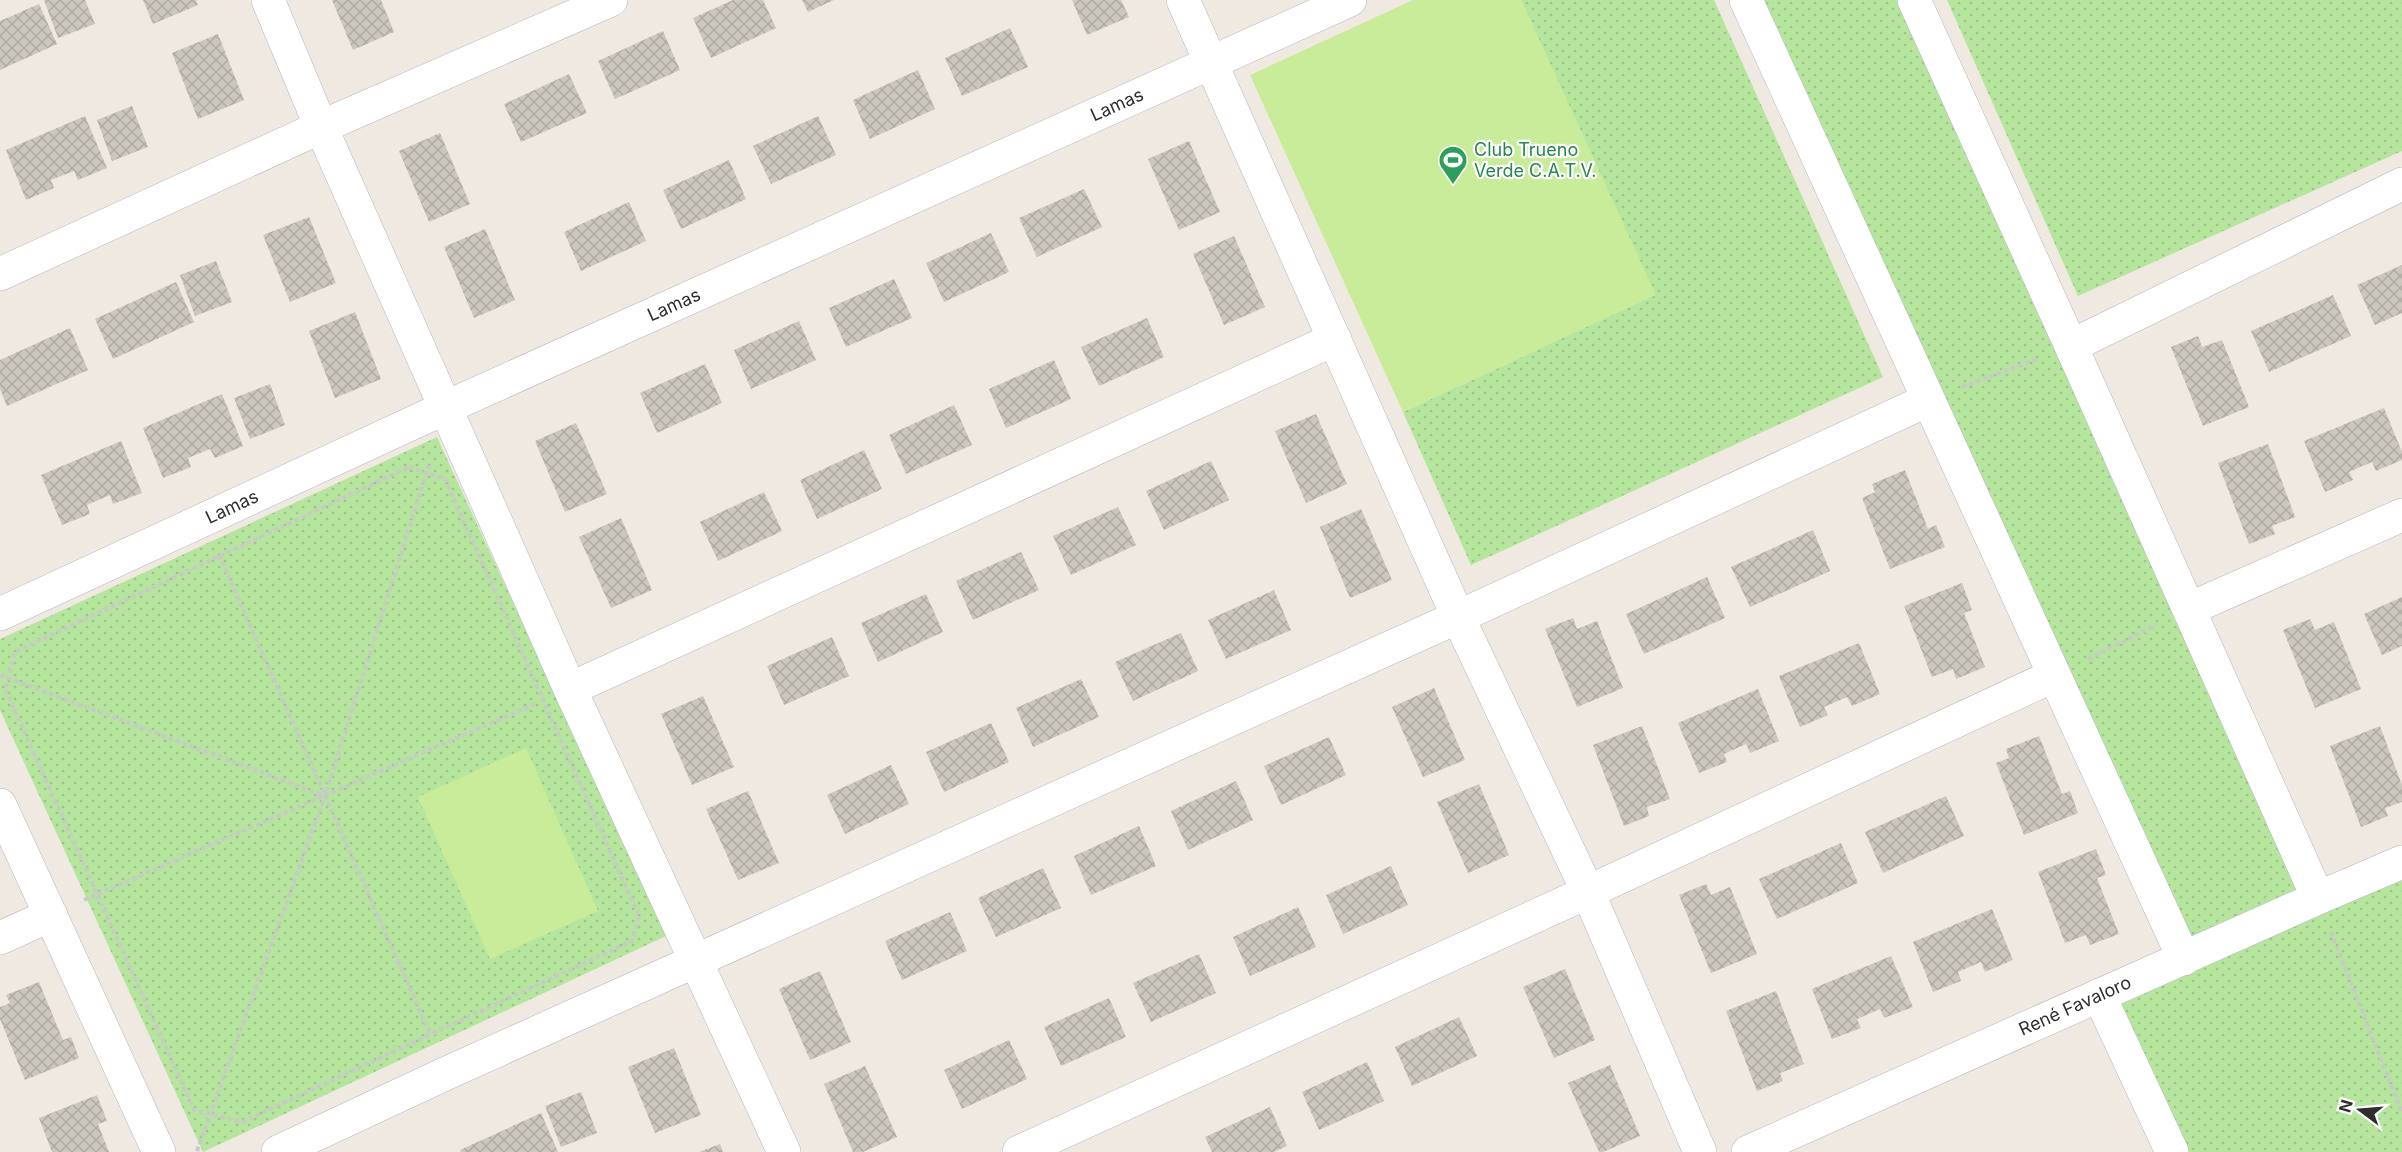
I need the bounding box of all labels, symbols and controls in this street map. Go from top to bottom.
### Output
street label: Lamas [1087,84,1146,125]
place label: Club Trueno Verde C.A.T.V. [1474,139,1596,181]
sports icon: Club Trueno Verde C.A.T.V. [1437,144,1469,186]
street label: Lamas [644,284,703,325]
street label: Lamas [202,485,261,528]
street label: René Favaloro [2015,971,2134,1040]
north arrow [2330,1080,2390,1140]
text: N [2334,1097,2357,1114]

